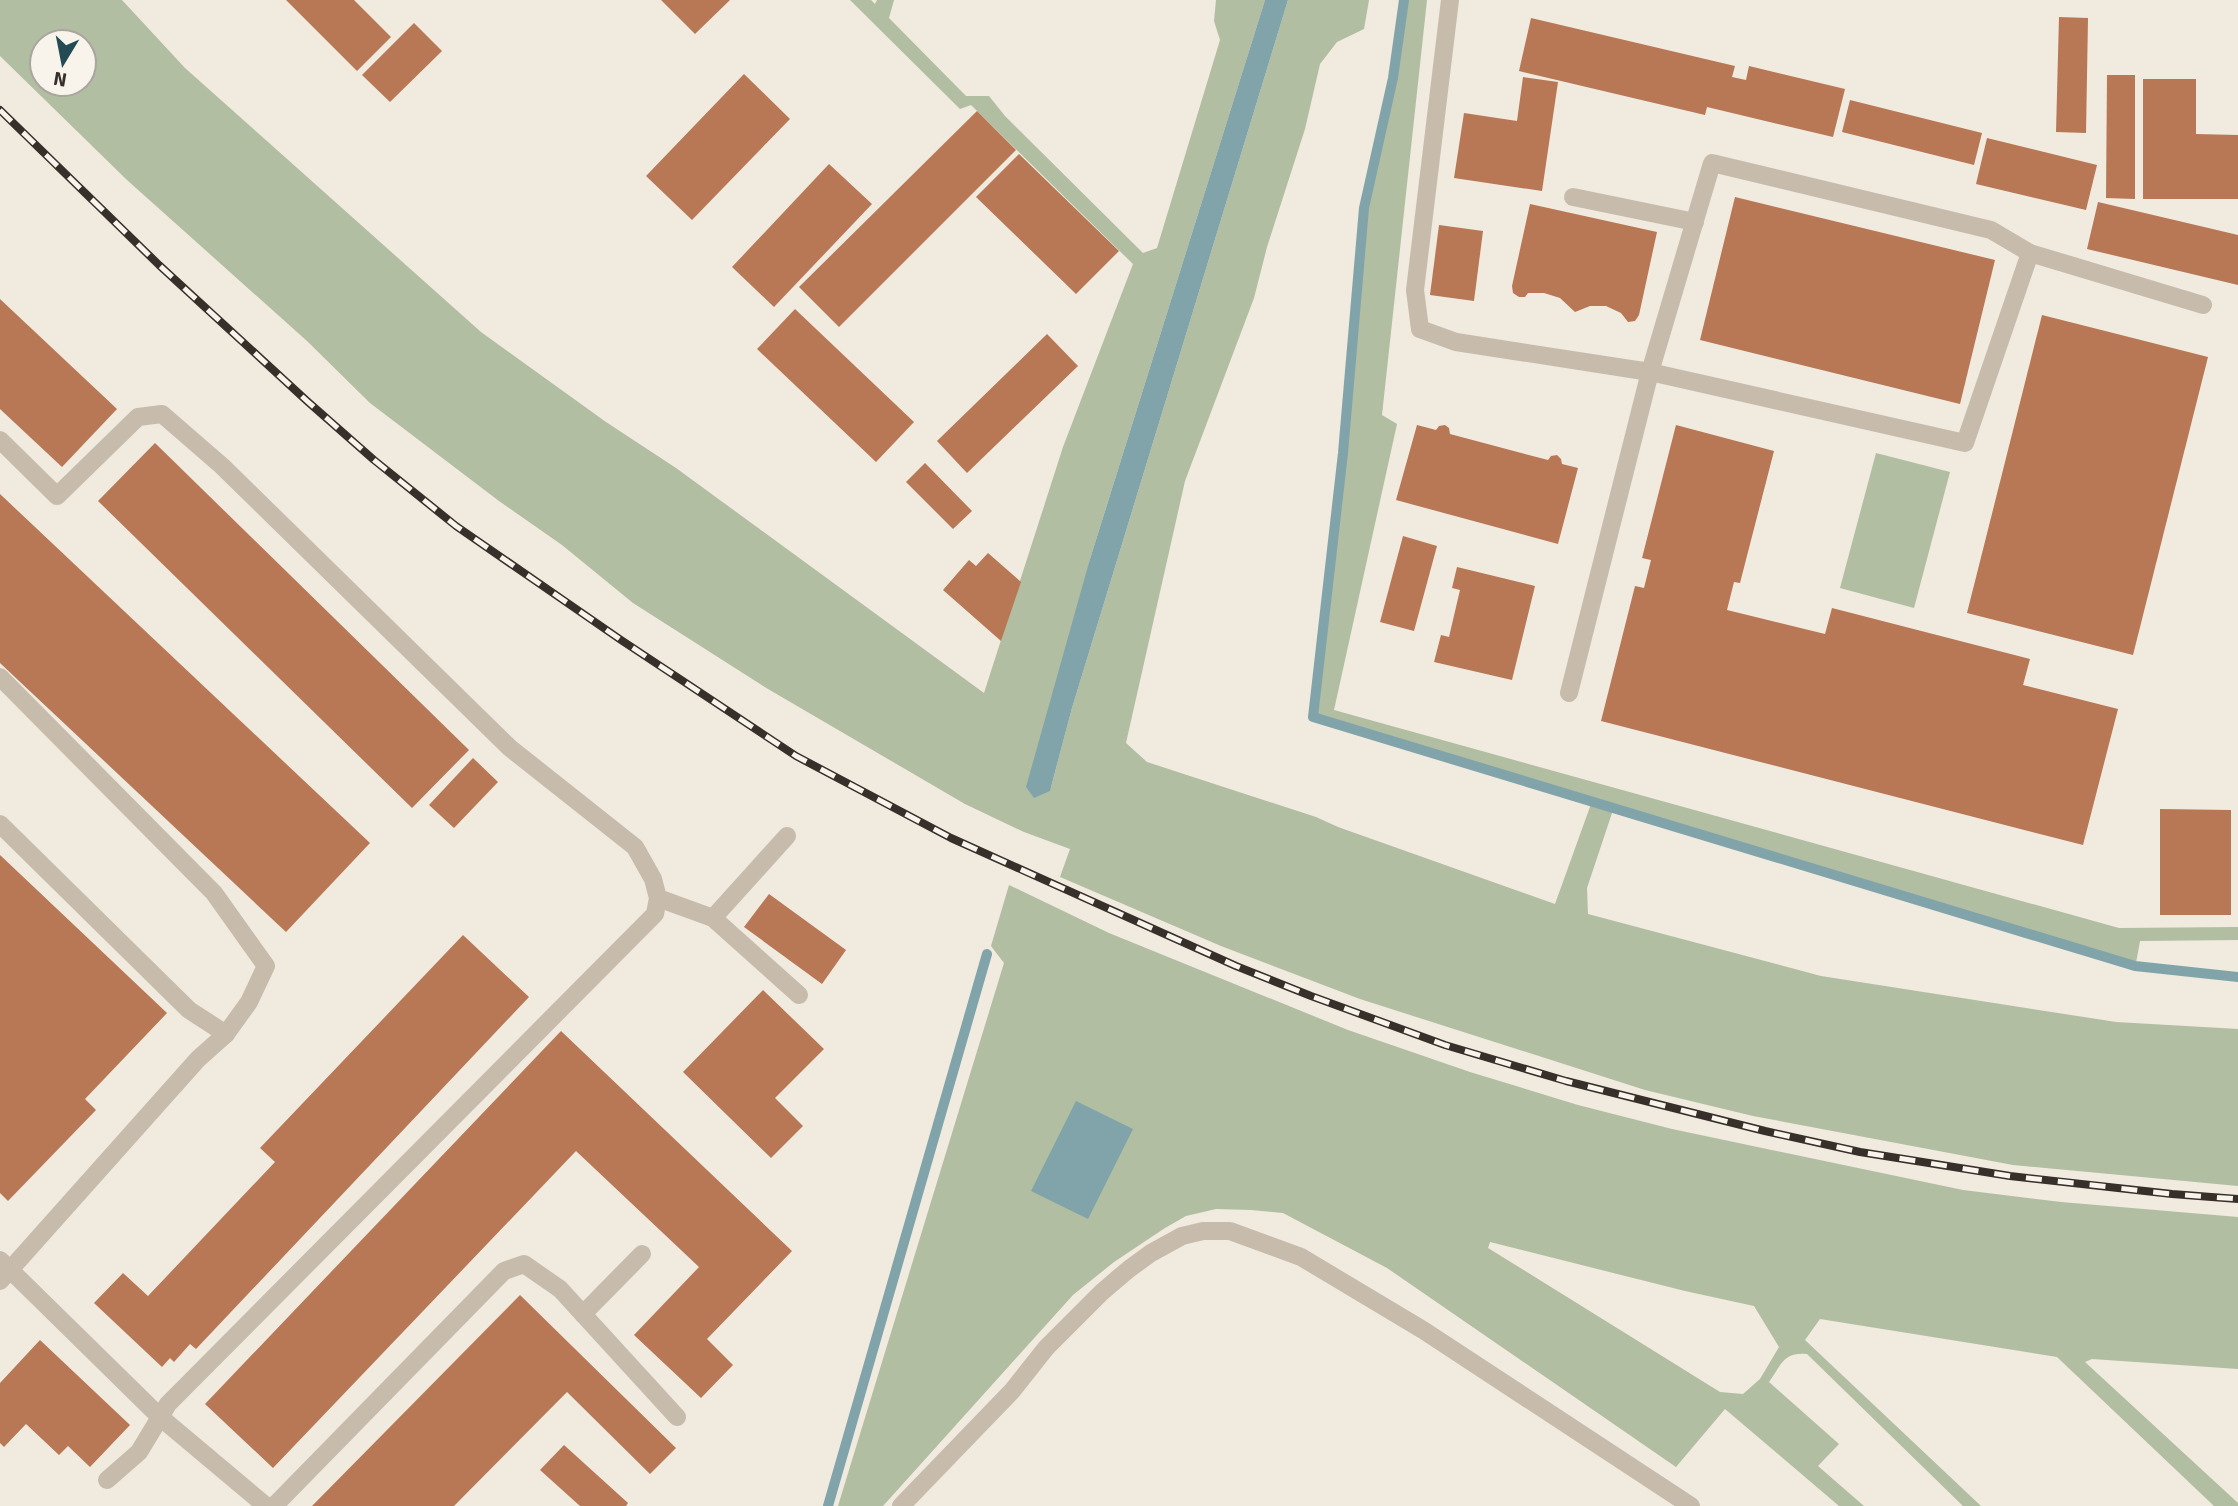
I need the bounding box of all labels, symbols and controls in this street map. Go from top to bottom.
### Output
north arrow [28,28,98,98]
text: N [52,66,69,92]

